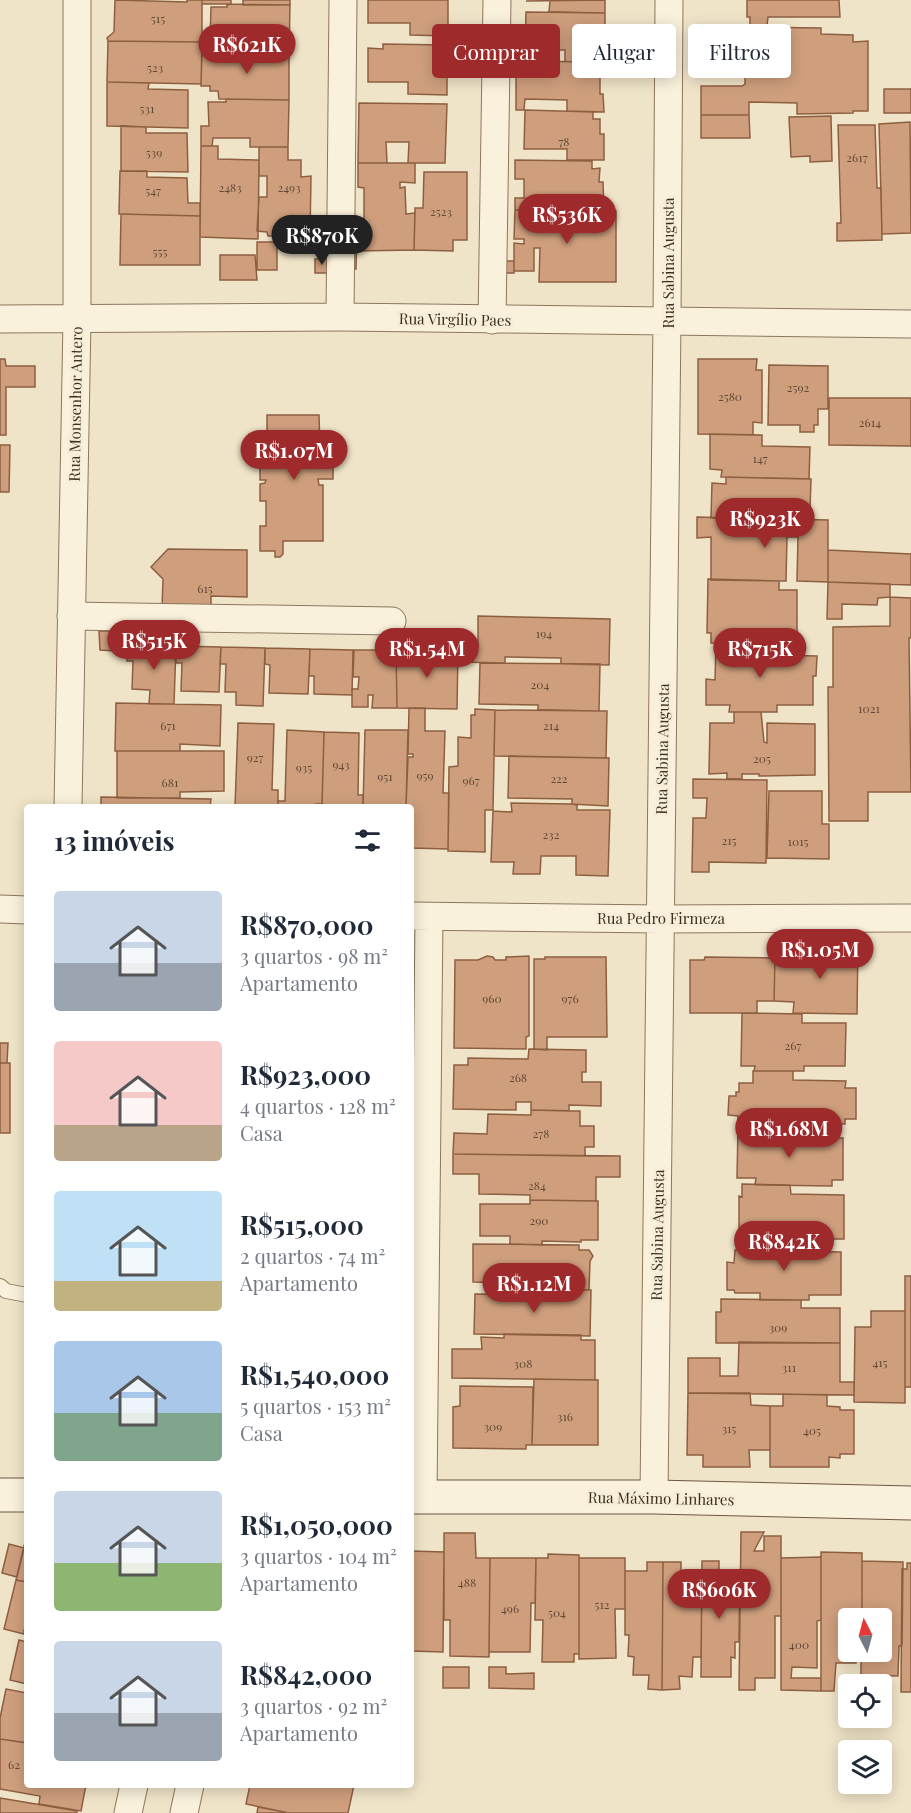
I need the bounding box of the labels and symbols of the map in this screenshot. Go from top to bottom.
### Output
house number: 515 [151,10,165,26]
pin: R$621K [198,24,296,75]
house number: 523 [147,59,163,75]
house number: 531 [140,100,155,116]
house number: 78 [558,133,570,149]
house number: 539 [146,144,162,160]
house number: 2617 [846,149,868,165]
house number: 2483 [218,179,242,195]
house number: 2493 [277,179,301,195]
house number: 547 [145,182,161,198]
pin: R$536K [518,194,616,245]
street label: Rua Sabina Augusta [658,197,678,329]
house number: 2523 [430,203,452,219]
pin: R$870K [273,215,371,266]
house number: 555 [153,243,167,259]
street label: Rua Virgílio Paes [399,308,511,330]
street label: Rua Monsenhor Antero [64,326,86,482]
house number: 2592 [787,379,810,395]
house number: 2580 [718,388,742,404]
house number: 2614 [859,414,881,430]
pin: R$1.07M [239,430,349,481]
house number: 147 [752,450,768,466]
pin: R$923K [716,498,814,549]
house number: 615 [197,580,213,596]
pin: R$515K [105,620,203,671]
house number: 194 [536,625,552,641]
pin: R$1.54M [372,628,482,679]
pin: R$715K [711,628,809,679]
house number: 204 [531,676,550,692]
street label: Rua Sabina Augusta [651,683,673,815]
house number: 1021 [858,700,880,716]
house number: 671 [160,717,176,733]
house number: 214 [543,717,559,733]
house number: 927 [247,749,263,765]
house number: 205 [753,750,771,766]
house number: 943 [332,756,350,772]
house number: 935 [296,759,312,775]
house number: 959 [416,767,434,783]
house number: 951 [377,768,393,784]
house number: 222 [550,770,568,786]
house number: 967 [462,772,480,788]
house number: 681 [162,774,179,790]
house number: 232 [543,826,560,842]
house number: 215 [721,832,737,848]
house number: 1015 [788,833,808,849]
street label: Rua Pedro Firmeza [597,908,725,928]
pin: R$1.05M [765,929,875,980]
house number: 960 [482,990,502,1006]
house number: 976 [561,990,579,1006]
house number: 267 [785,1037,802,1053]
house number: 268 [509,1069,527,1085]
pin: R$1.68M [734,1108,844,1159]
house number: 278 [533,1125,549,1141]
street label: Rua Sabina Augusta [646,1169,668,1301]
house number: 284 [528,1177,546,1193]
house number: 290 [529,1212,549,1228]
pin: R$842K [735,1221,833,1272]
pin: R$1.12M [479,1263,589,1314]
house number: 309 [769,1319,787,1335]
house number: 415 [872,1354,888,1370]
house number: 308 [514,1355,532,1371]
house number: 311 [782,1359,797,1375]
house number: 316 [557,1408,573,1424]
house number: 309 [484,1418,502,1434]
house number: 315 [722,1420,736,1436]
house number: 405 [803,1422,821,1438]
street label: Rua Máximo Linhares [588,1487,734,1509]
pin: R$606K [670,1569,768,1620]
house number: 488 [458,1574,476,1590]
house number: 512 [594,1596,610,1612]
house number: 496 [501,1600,519,1616]
house number: 504 [548,1604,566,1620]
north arrow [838,1608,892,1662]
house number: 400 [789,1636,809,1652]
house number: 62 [8,1756,20,1772]

